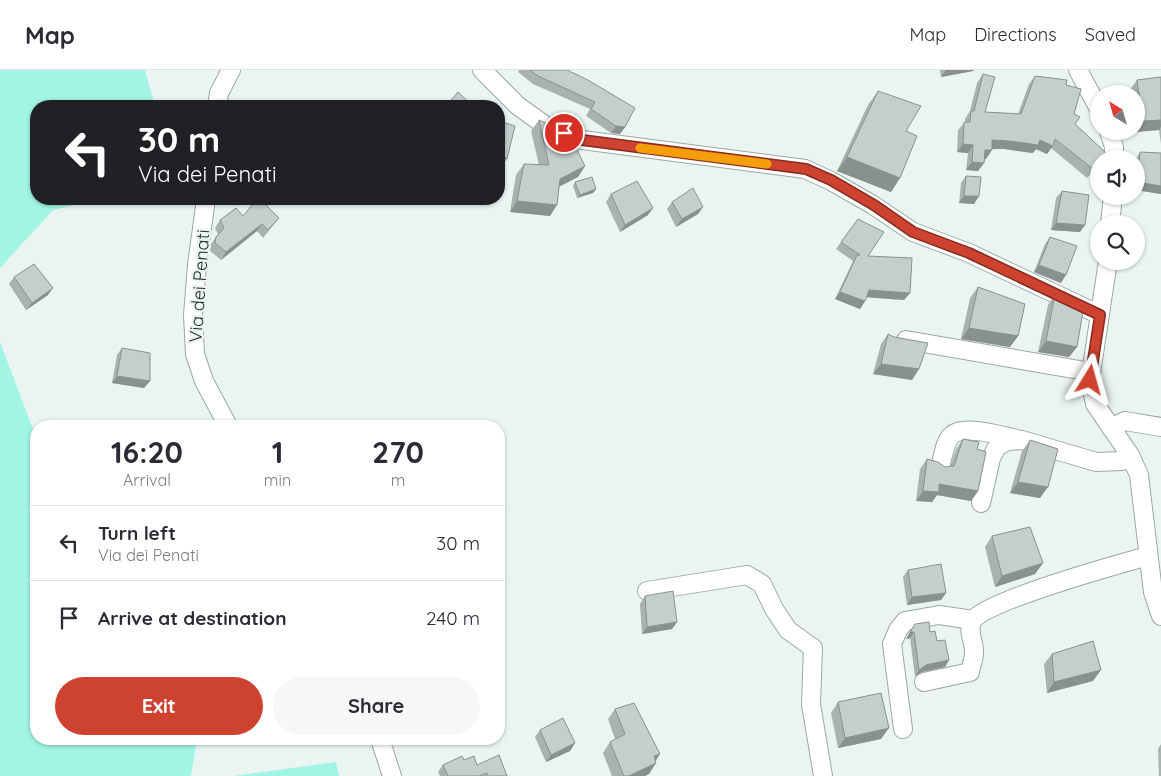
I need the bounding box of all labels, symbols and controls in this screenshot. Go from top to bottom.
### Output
text: Map [25,20,75,50]
text: Map [909,23,946,46]
text: Directions [974,23,1057,46]
text: Saved [1085,23,1136,46]
north arrow [1090,85,1145,140]
map controls [1090,85,1145,270]
pin [543,112,585,154]
text: 30 m [138,117,220,161]
icon: arrive [550,119,578,147]
icon: left [55,120,120,185]
button: sound [1090,150,1145,205]
text: Via dei Penati [138,160,277,188]
button: search [1090,215,1145,270]
street label: Via dei Penati [184,229,214,343]
position arrow [1063,353,1115,405]
text: 16:20 [111,433,183,471]
text: 1 [272,433,283,471]
text: 270 [372,433,424,471]
text: Arrival [123,470,171,490]
text: min [264,470,291,490]
text: m [391,470,405,490]
text: Turn left [98,521,176,545]
icon: left [55,529,83,557]
text: 30 m [436,531,480,555]
text: Via dei Penati [98,545,199,565]
icon: arrive [55,604,83,632]
text: Arrive at destination [98,606,287,630]
text: 240 m [426,606,480,630]
button: Exit [55,677,263,735]
button: Share [273,677,480,735]

